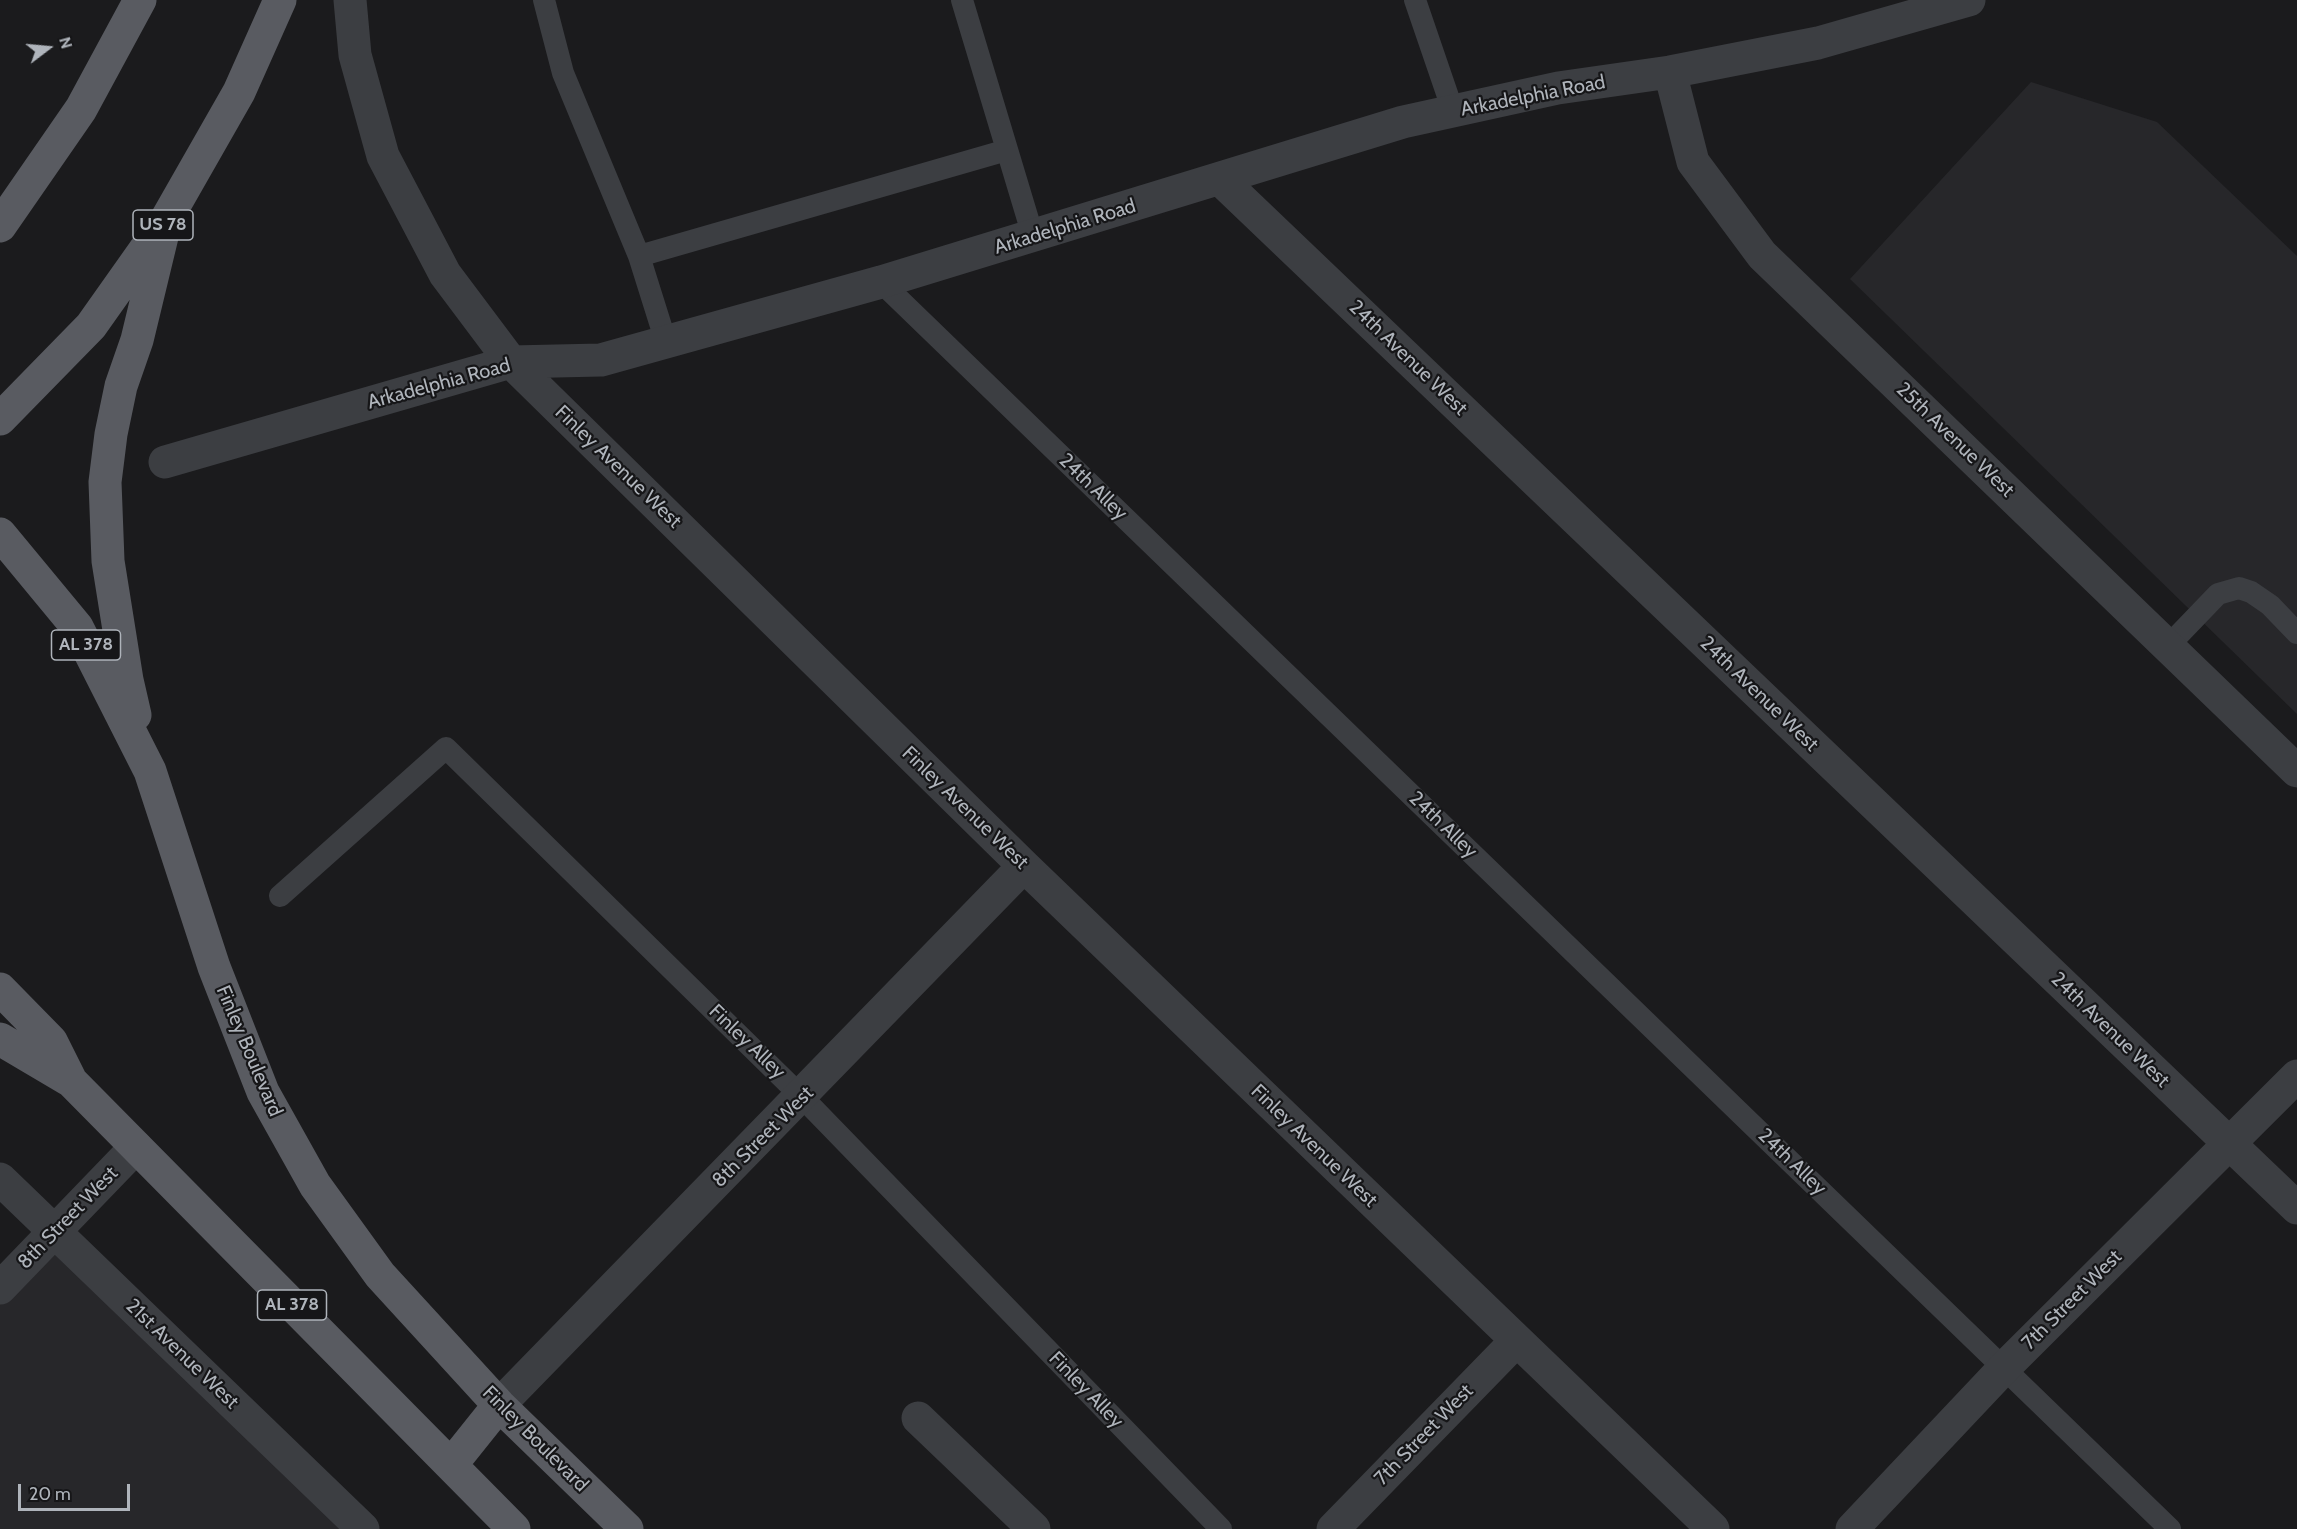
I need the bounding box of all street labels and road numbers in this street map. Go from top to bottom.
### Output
street label: Arkadelphia Road [1459,70,1607,122]
street label: Arkadelphia Road [991,194,1139,260]
road number: US 78 [133,210,193,240]
street label: 24th Avenue West [1344,295,1472,421]
street label: Arkadelphia Road [365,353,513,415]
street label: 25th Avenue West [1891,378,2019,502]
street label: Finley Avenue West [550,401,686,533]
street label: 24th Alley [1054,449,1132,525]
road number: AL 378 [52,630,121,660]
street label: 24th Avenue West [1695,631,1823,757]
street label: Finley Avenue West [897,742,1033,874]
street label: 24th Alley [1404,787,1482,863]
street label: 24th Avenue West [2046,967,2174,1093]
street label: Finley Boulevard [211,982,287,1120]
street label: Finley Alley [704,1000,790,1084]
street label: Finley Avenue West [1246,1080,1382,1212]
street label: 8th Street West [707,1081,819,1193]
street label: 24th Alley [1753,1124,1831,1200]
street label: 8th Street West [13,1162,123,1274]
street label: 7th Street West [2017,1245,2127,1355]
road number: AL 378 [258,1290,326,1320]
street label: 21st Avenue West [120,1294,244,1414]
street label: Finley Alley [1044,1347,1128,1433]
street label: 7th Street West [1370,1379,1478,1491]
street label: Finley Boulevard [477,1381,593,1497]

